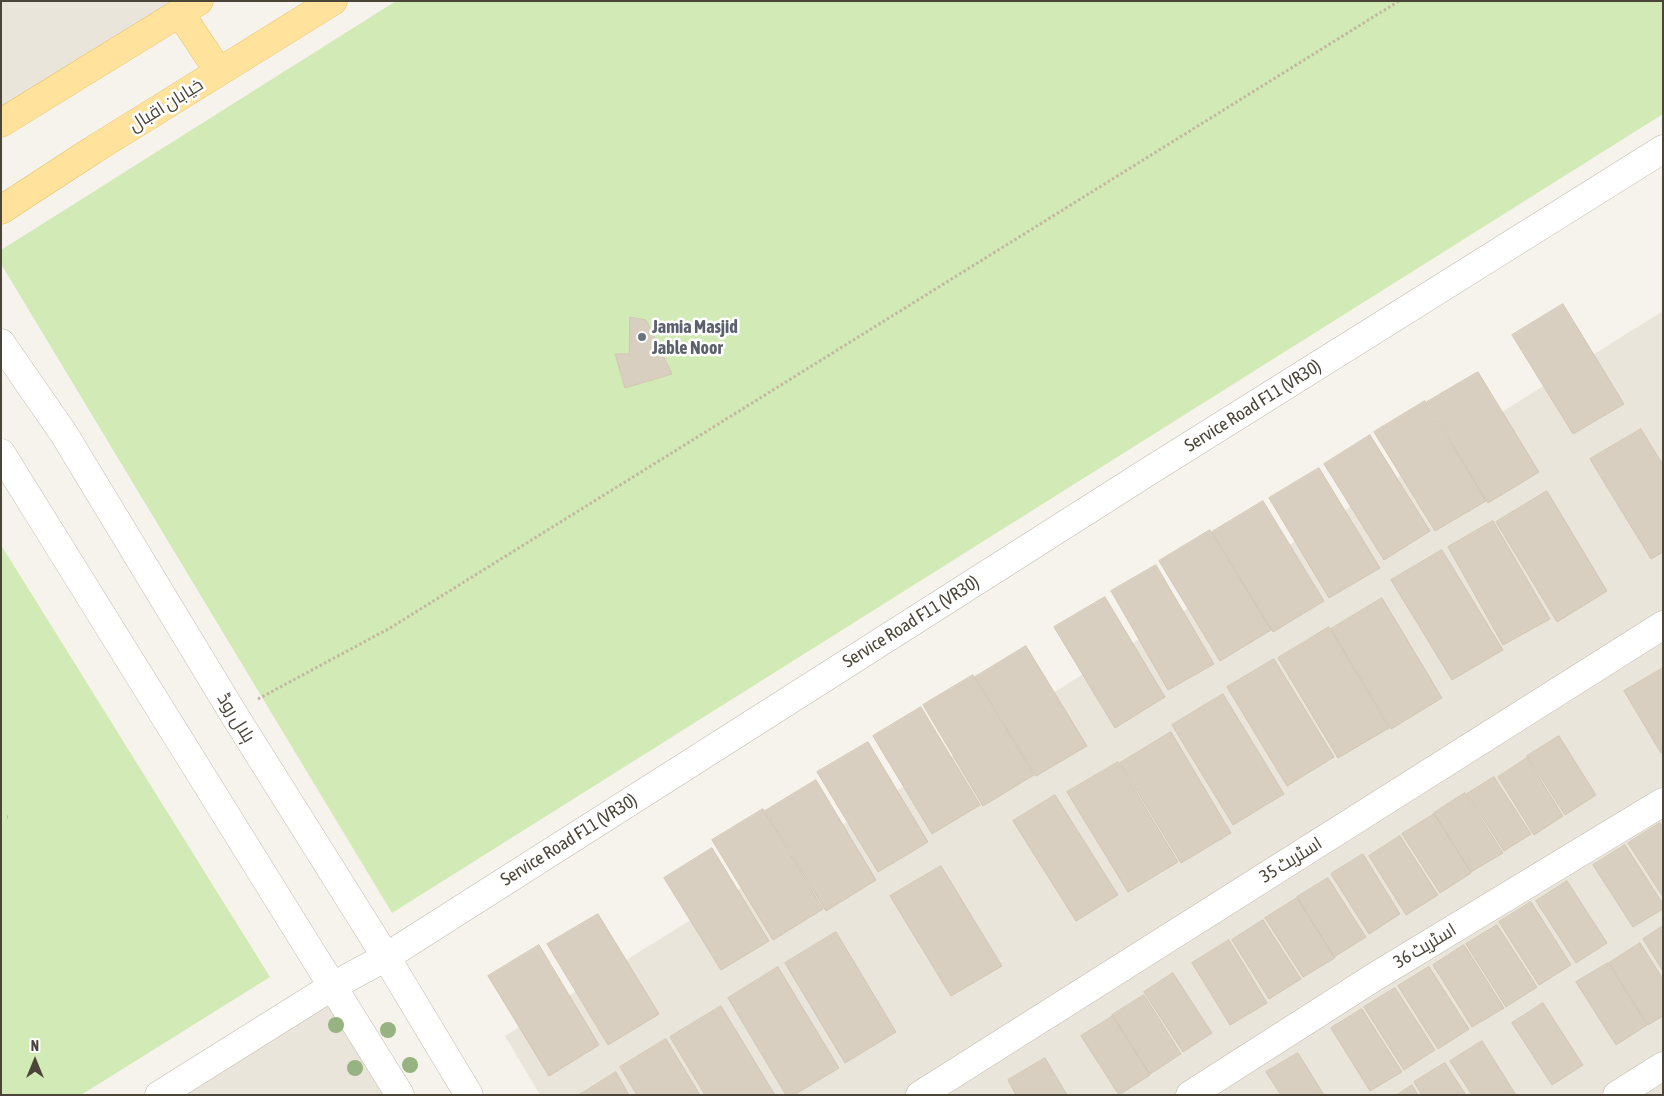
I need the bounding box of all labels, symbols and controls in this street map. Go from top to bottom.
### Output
street label: خیابان اقبال [125,74,207,136]
place label: Jamia Masjid Jable Noor [652,316,738,358]
marker: Jamia Masjid Jable Noor [636,331,648,343]
street label: Service Road F11 (VR30) [1181,355,1325,457]
street label: Service Road F11 (VR30) [839,571,983,673]
street label: ہلال روڈ [212,689,260,747]
street label: Service Road F11 (VR30) [497,789,641,891]
street label: اسٹریٹ 35 [1256,832,1326,888]
street label: اسٹریٹ 36 [1390,919,1460,973]
north arrow [10,1036,60,1086]
text: N [31,1038,39,1054]

